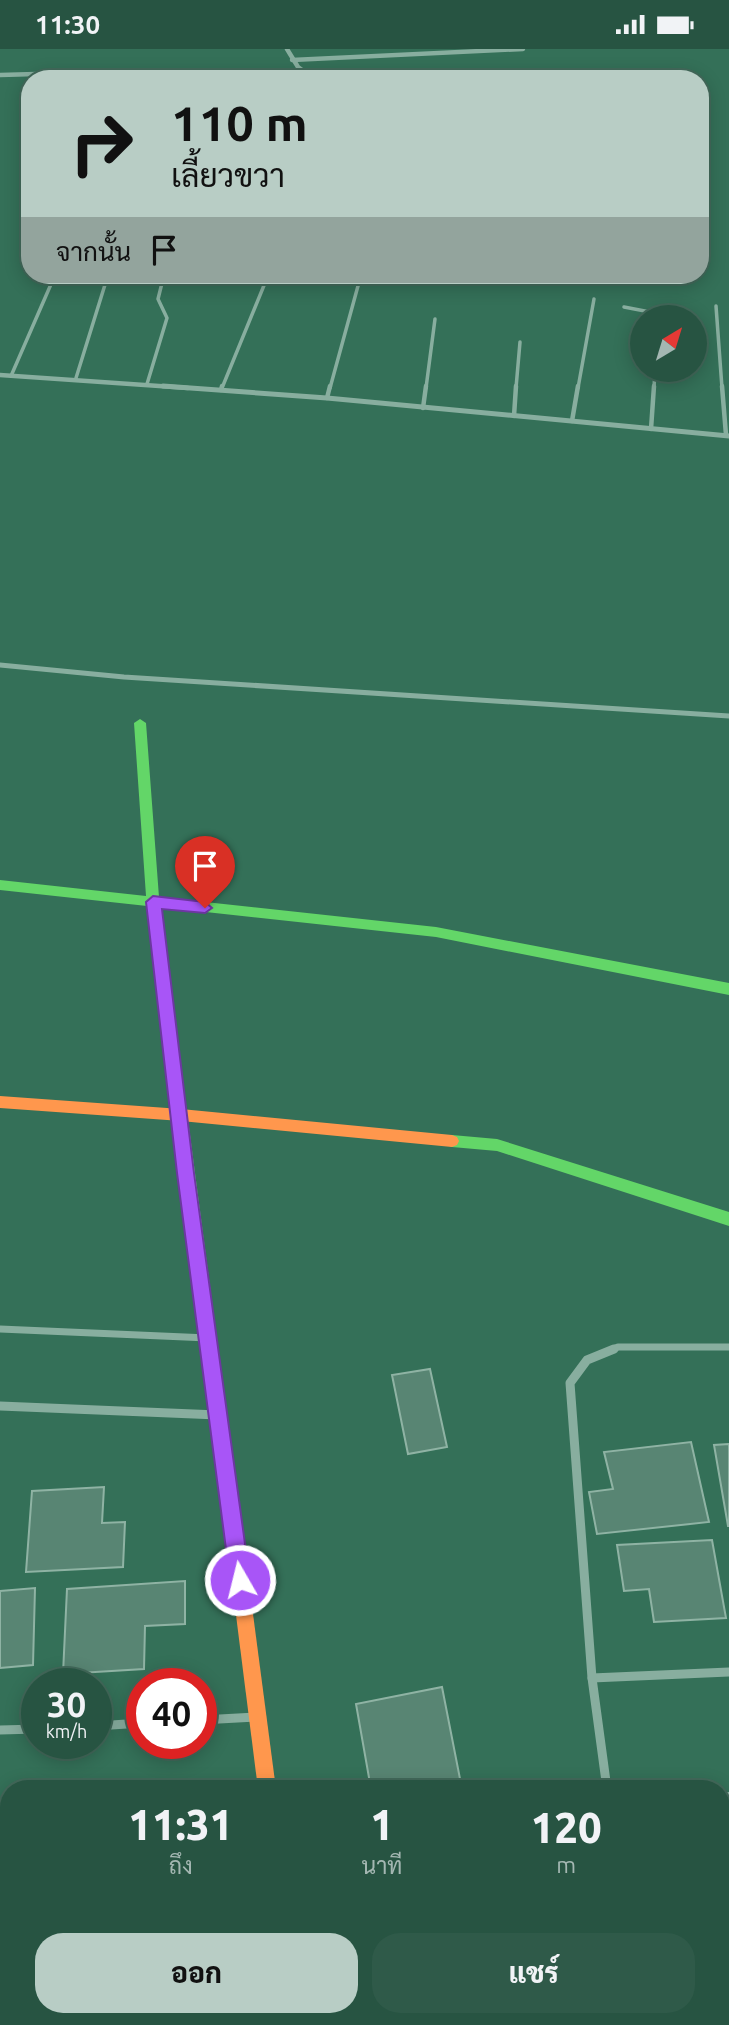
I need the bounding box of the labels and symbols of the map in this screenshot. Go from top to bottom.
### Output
north arrow [630,305,707,381]
pin [175,836,235,908]
position arrow [203,1543,277,1617]
speed limit sign: 40 [126,1668,217,1759]

